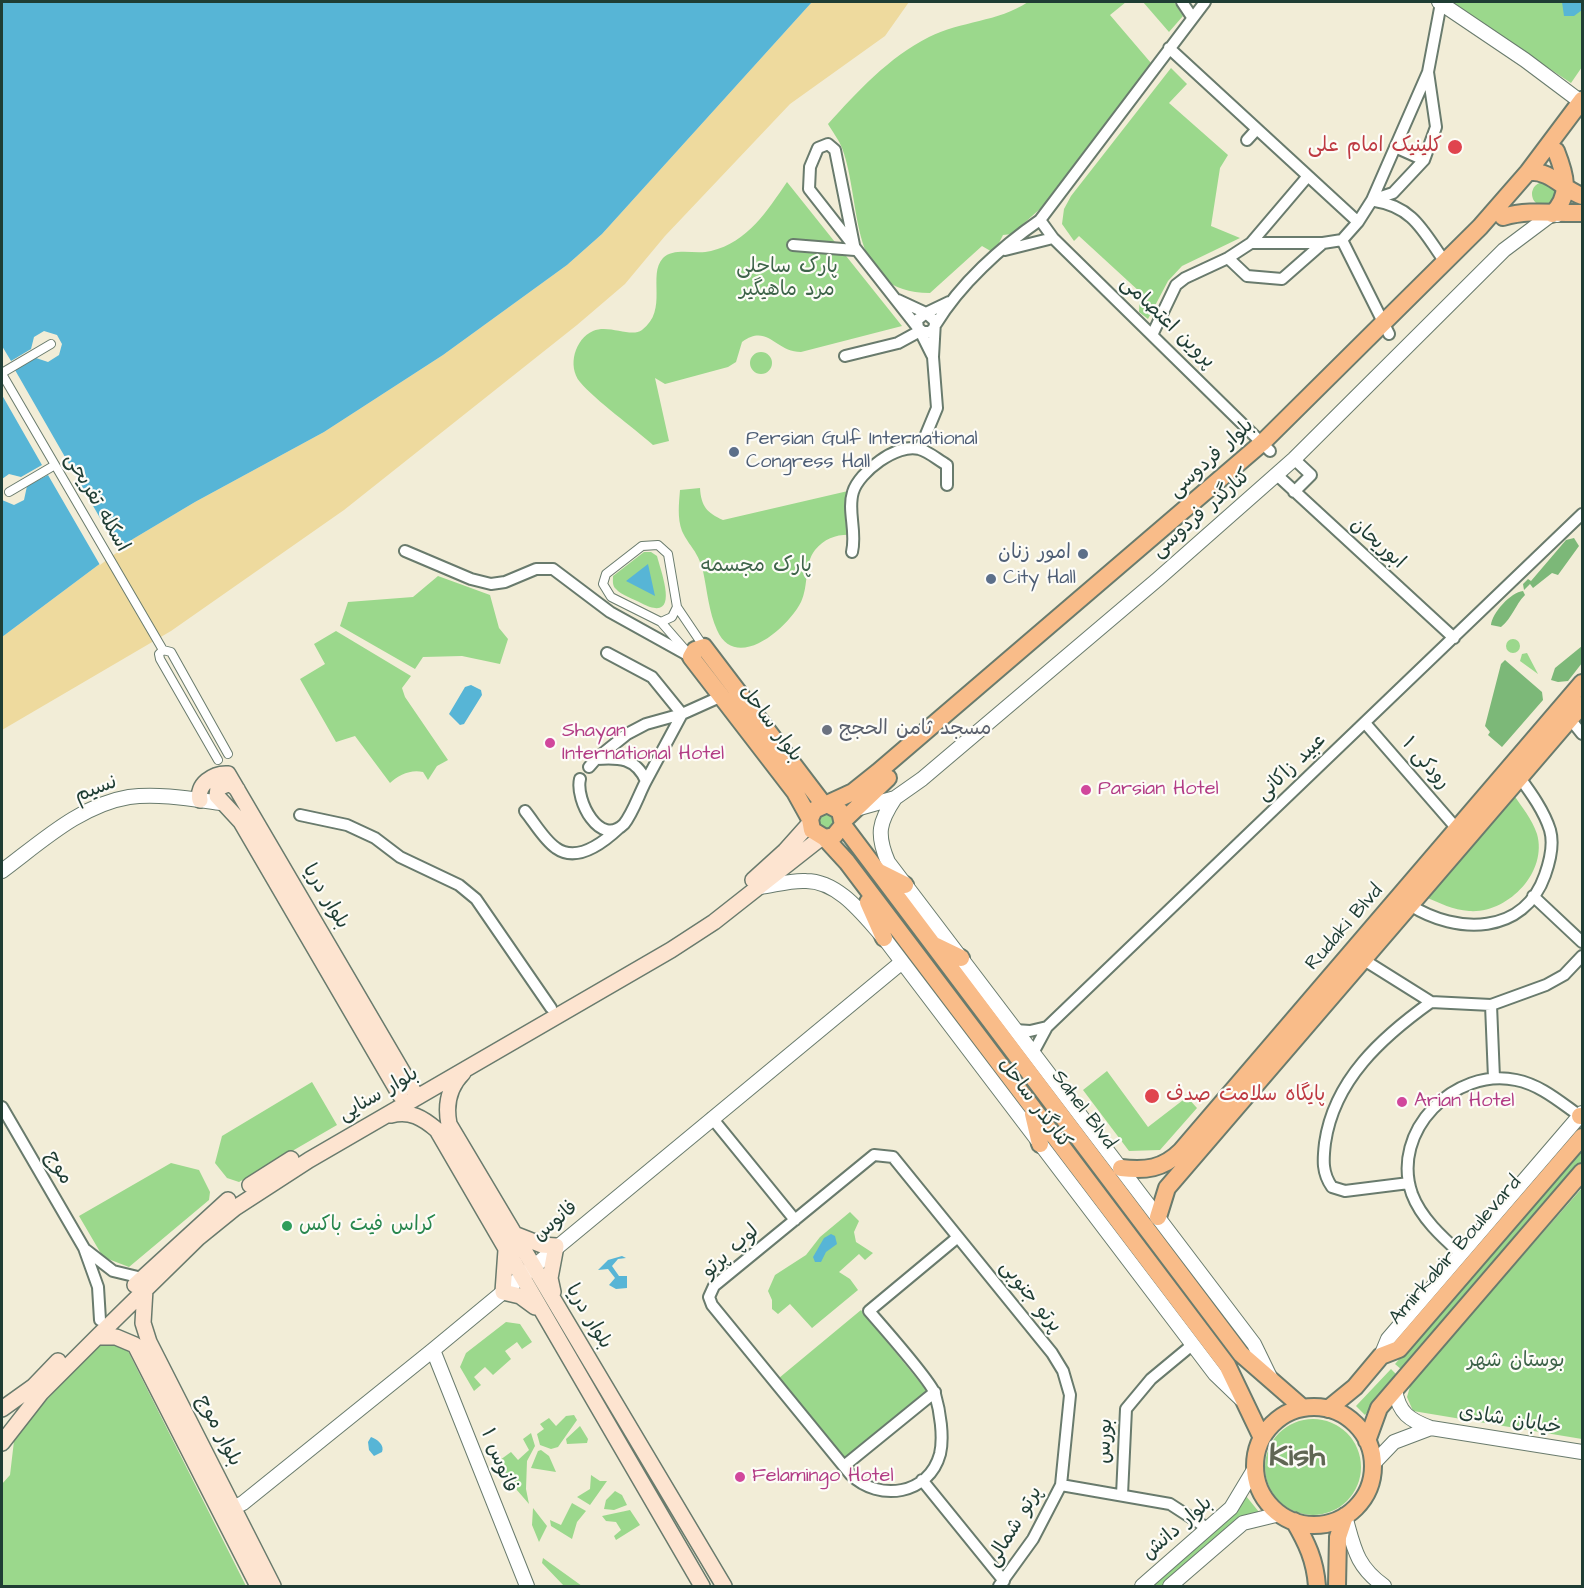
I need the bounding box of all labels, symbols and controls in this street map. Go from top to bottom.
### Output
place label: کلینیک امام علی [1308,135,1442,159]
marker: کلینیک امام علی [1446,138,1464,156]
park label: پارک ساحلی مرد ماهیگیر [736,256,838,303]
street label: پروین اعتصامی [1115,272,1219,374]
street label: بلوار فردوسی [1164,414,1260,504]
place label: Persian Gulf International Congress Hall [746,428,978,475]
marker: Persian Gulf International Congress Hall [727,445,741,459]
street label: اسکله تفریحی [58,449,134,557]
street label: کنارگذر فردوسی [1147,464,1257,564]
street label: ابوریحان [1345,513,1409,575]
place label: امور زنان [998,542,1071,566]
marker: امور زنان [1076,547,1090,561]
park label: پارک مجسمه [700,555,812,579]
place label: City Hall [1003,567,1076,591]
marker: City Hall [984,572,998,586]
street label: بلوار ساحل [733,681,807,767]
place label: مسجد ثامن الحجج [839,718,991,742]
place label: Shayan International Hotel [562,720,724,767]
marker: مسجد ثامن الحجج [820,723,834,737]
street label: عبید زاکانی [1252,729,1332,807]
street label: رودکی ۱ [1396,733,1454,795]
marker: Shayan International Hotel [543,736,557,750]
street label: نسیم [71,771,121,809]
place label: Parsian Hotel [1098,778,1219,802]
marker: Parsian Hotel [1079,783,1093,797]
street label: بلوار دریا [296,860,354,934]
street label: Rudaki Blvd [1301,880,1389,976]
street label: کنارگذر ساحل [992,1054,1076,1154]
street label: بلوار سنایی [335,1063,423,1127]
street label: Sahel Blvd [1045,1066,1121,1154]
place label: پایگاه سلامت صدف [1166,1084,1325,1108]
marker: پایگاه سلامت صدف [1143,1087,1161,1105]
place label: Arian Hotel [1414,1090,1514,1114]
marker: Arian Hotel [1395,1095,1409,1109]
street label: موج [39,1147,77,1189]
street label: Amirkabir Boulevard [1385,1172,1527,1330]
street label: فانوس [529,1196,583,1248]
place label: کراس فیت باکس [299,1214,436,1238]
marker: کراس فیت باکس [280,1219,294,1233]
street label: لوپ پرتو [697,1220,765,1284]
street label: پرتو جنوبی [994,1256,1066,1338]
street label: بلوار دریا [559,1280,617,1354]
park label: بوستان شهر [1468,1350,1564,1374]
street label: بلوار موج [190,1391,246,1471]
street label: خیابان شادی [1457,1401,1563,1441]
street label: بورس [1093,1418,1119,1464]
street label: فانوس ۱ [474,1425,522,1497]
district label: Kish [1269,1439,1325,1477]
place label: Felamingo Hotel [752,1465,894,1489]
marker: Felamingo Hotel [733,1470,747,1484]
street label: پرتو شمالی [982,1482,1048,1572]
street label: بلوار دانش [1138,1492,1218,1566]

